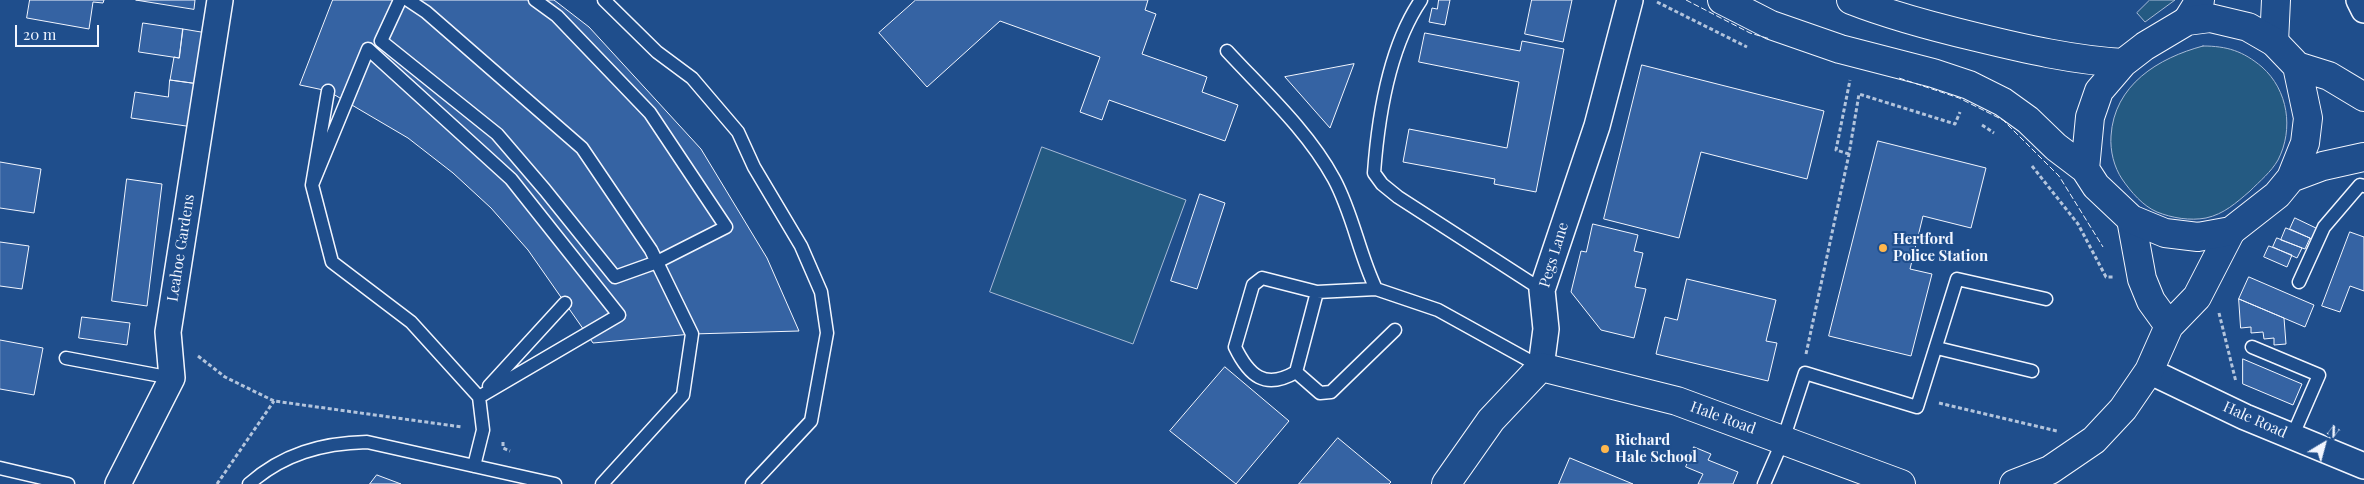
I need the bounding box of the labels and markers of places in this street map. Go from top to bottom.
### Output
place label: Hertford Police Station [1893,230,1988,265]
marker: Hertford Police Station [1877,242,1889,254]
place label: Richard Hale School [1615,431,1697,466]
marker: Richard Hale School [1599,443,1611,455]

